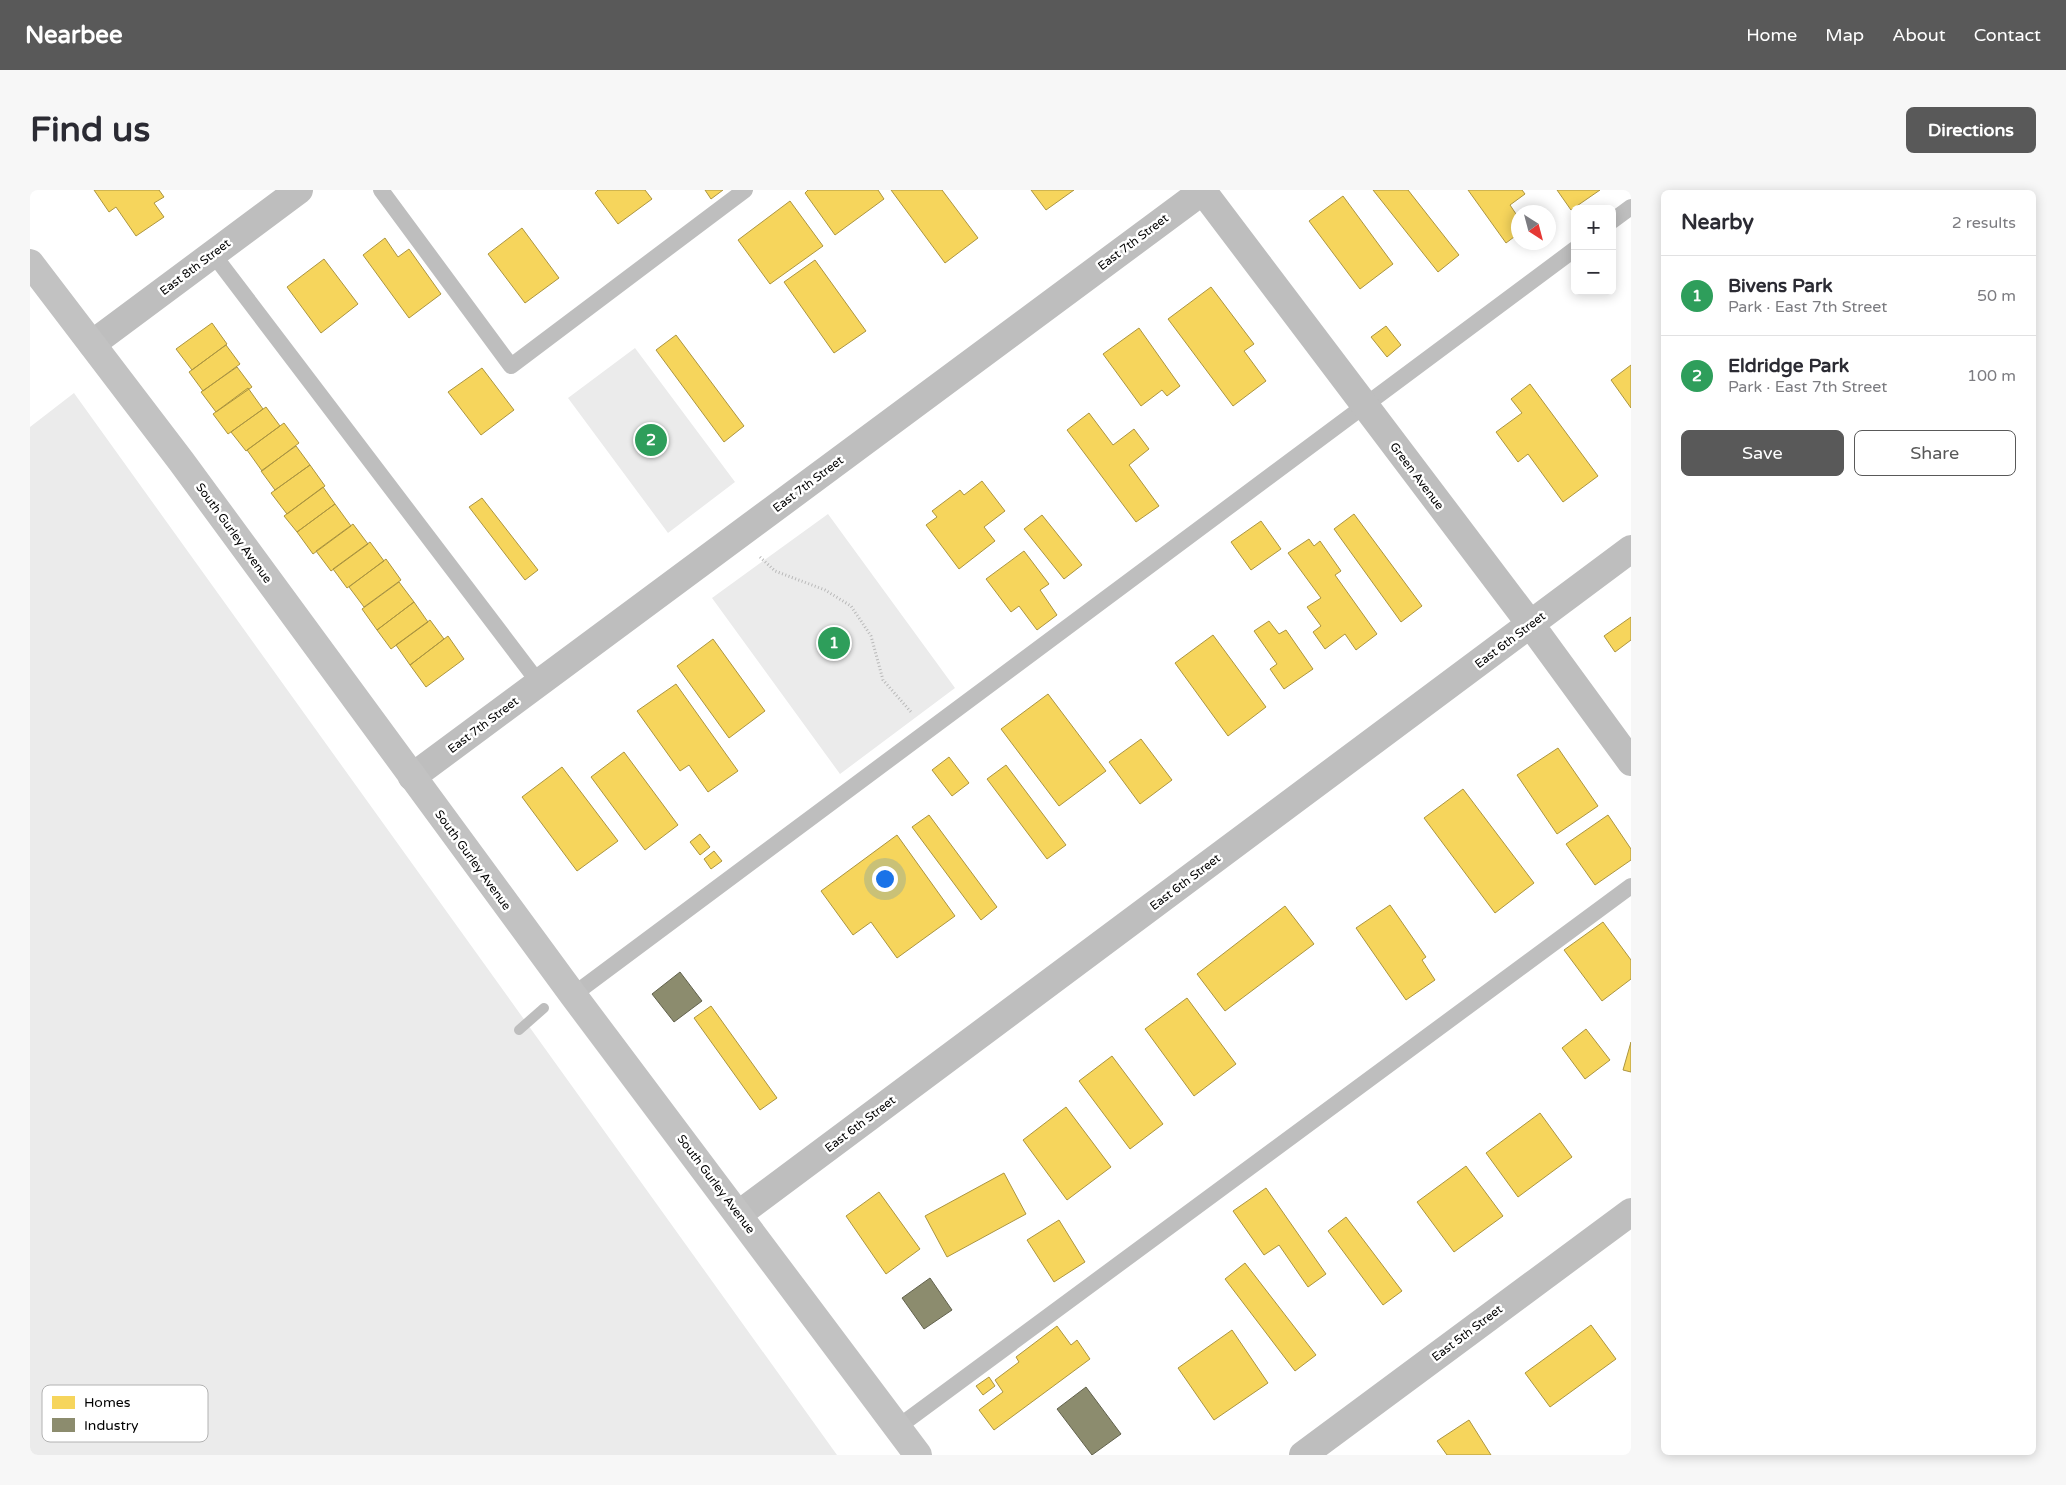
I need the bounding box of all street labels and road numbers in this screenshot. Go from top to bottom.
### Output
street label: East 7th Street [1095,211,1171,273]
street label: East 8th Street [157,236,233,298]
street label: Green Avenue [1387,440,1447,513]
street label: East 7th Street [770,453,846,515]
street label: South Gurley Avenue [193,480,275,586]
street label: East 6th Street [1472,609,1548,671]
street label: East 7th Street [445,694,521,756]
street label: South Gurley Avenue [432,807,514,913]
street label: East 6th Street [1147,851,1223,913]
street label: East 6th Street [822,1093,898,1155]
street label: South Gurley Avenue [674,1132,758,1236]
street label: East 5th Street [1429,1302,1505,1364]

